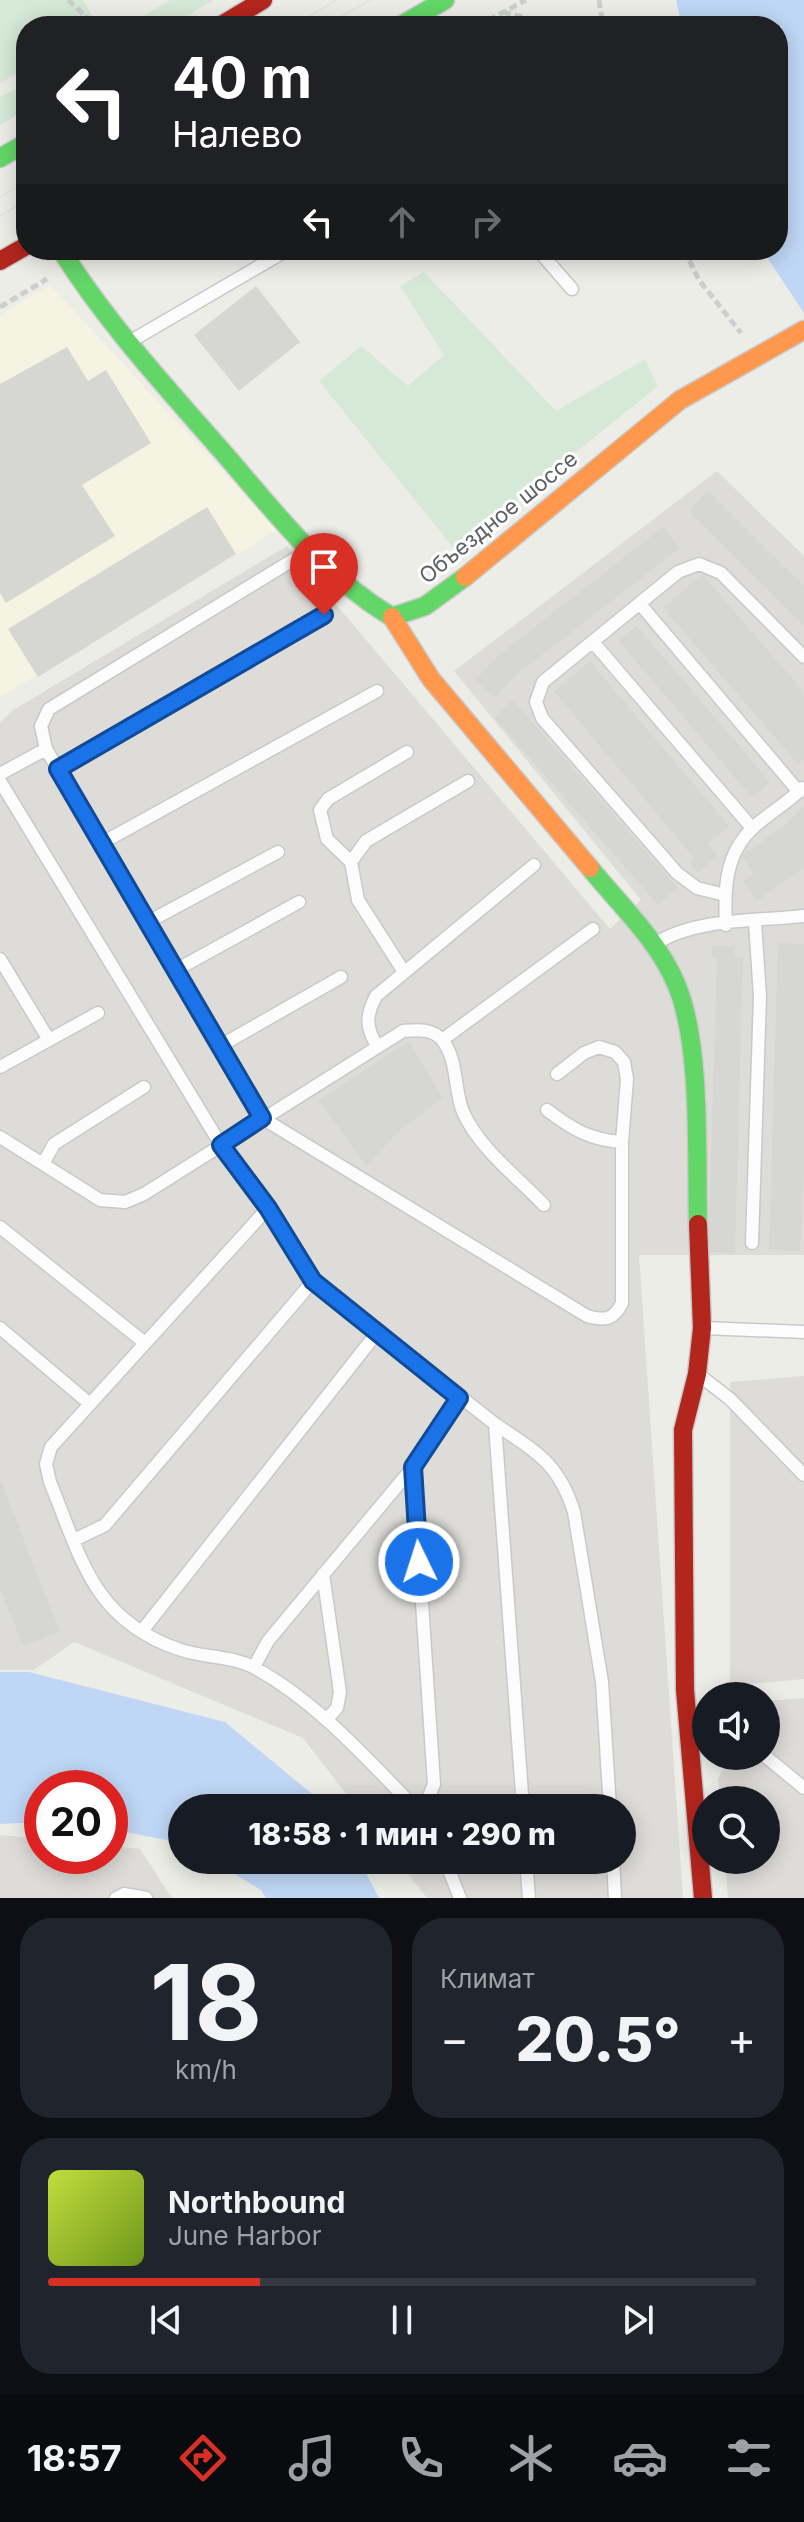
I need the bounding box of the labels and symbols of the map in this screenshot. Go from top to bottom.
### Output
street label: Объездное шоссе [414,445,582,589]
pin [290,533,358,615]
position arrow [377,1520,461,1604]
speed limit sign: 20 [24,1770,128,1874]

